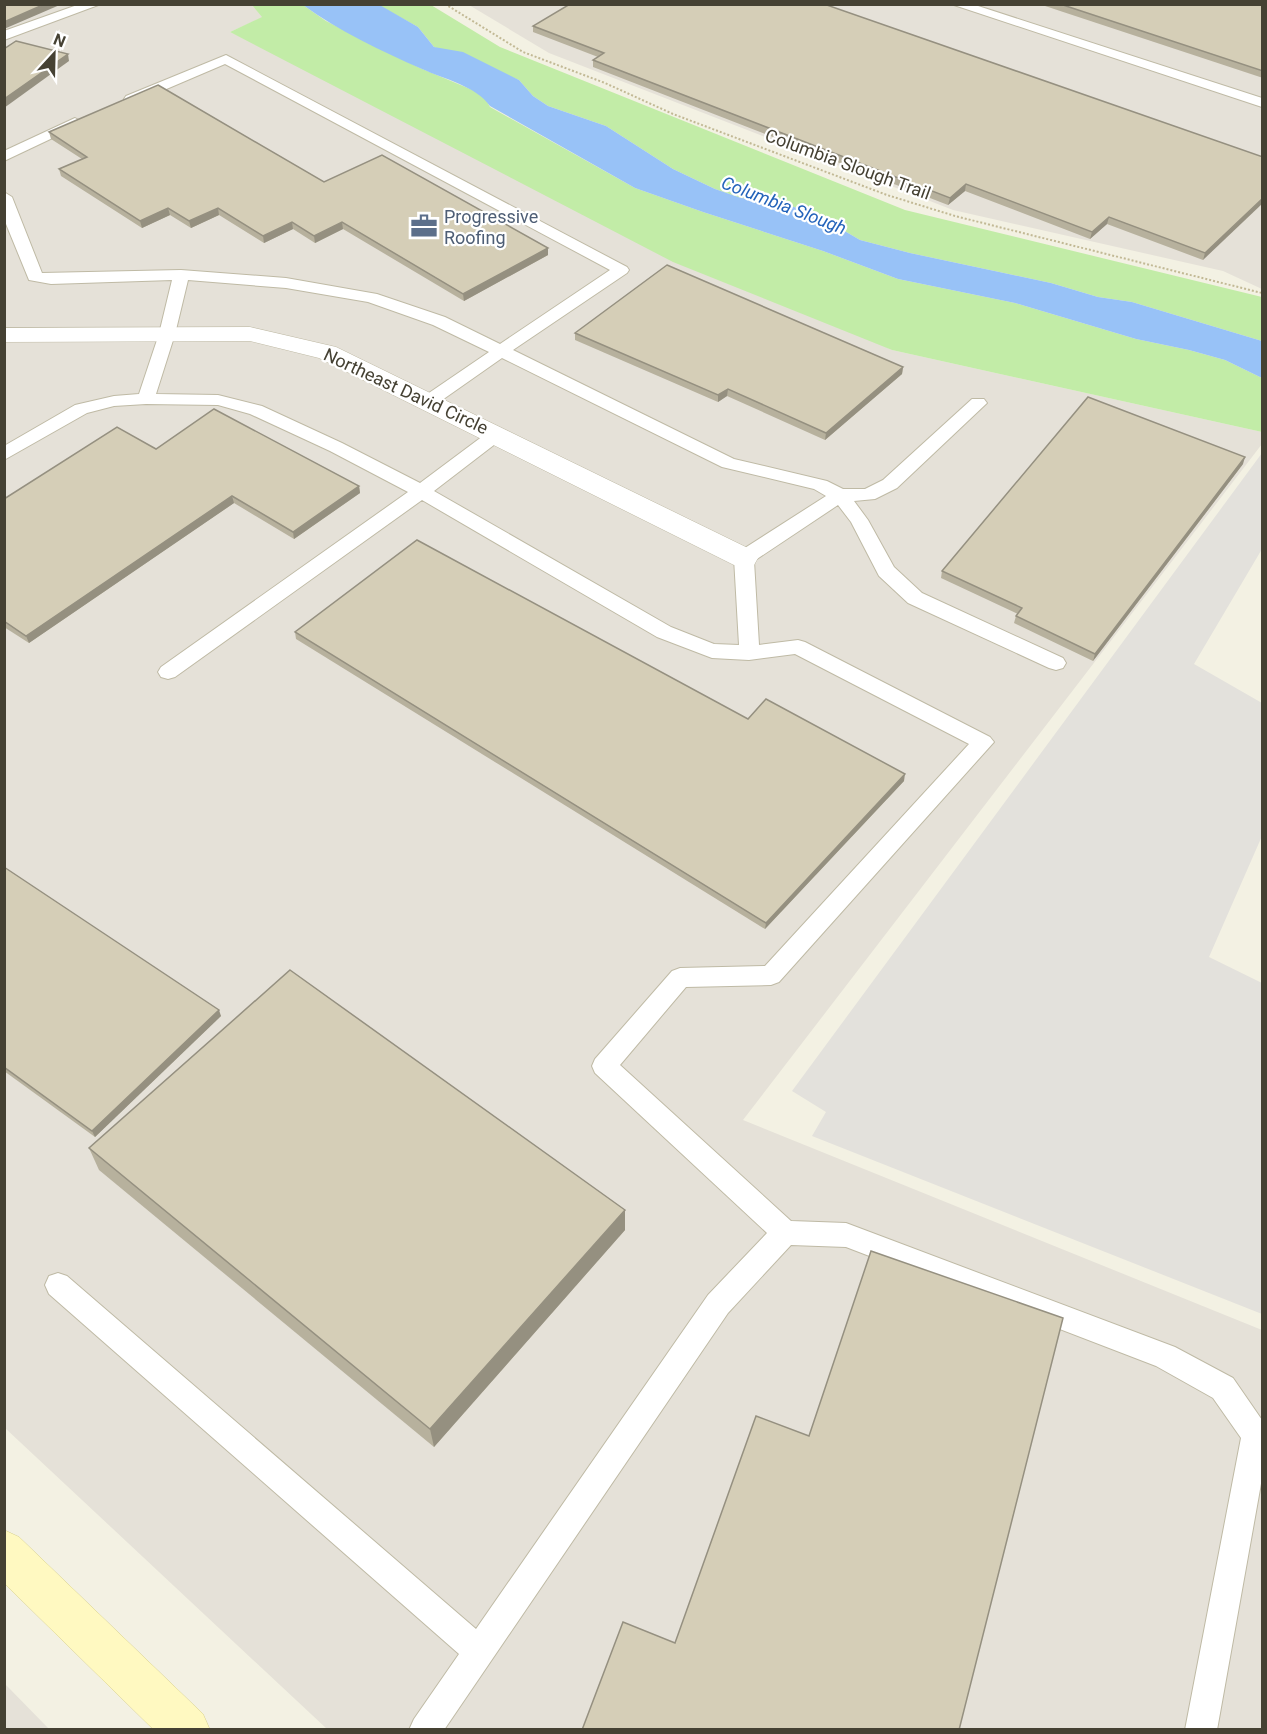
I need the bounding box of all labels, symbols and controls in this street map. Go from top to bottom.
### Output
north arrow [24,24,84,84]
text: N [51,30,68,51]
street label: Columbia Slough Trail [762,124,934,204]
water label: Columbia Slough [718,171,850,239]
place label: Progressive Roofing [444,206,538,248]
office icon: Progressive Roofing [409,211,439,241]
street label: Northeast David Circle [320,344,492,438]

